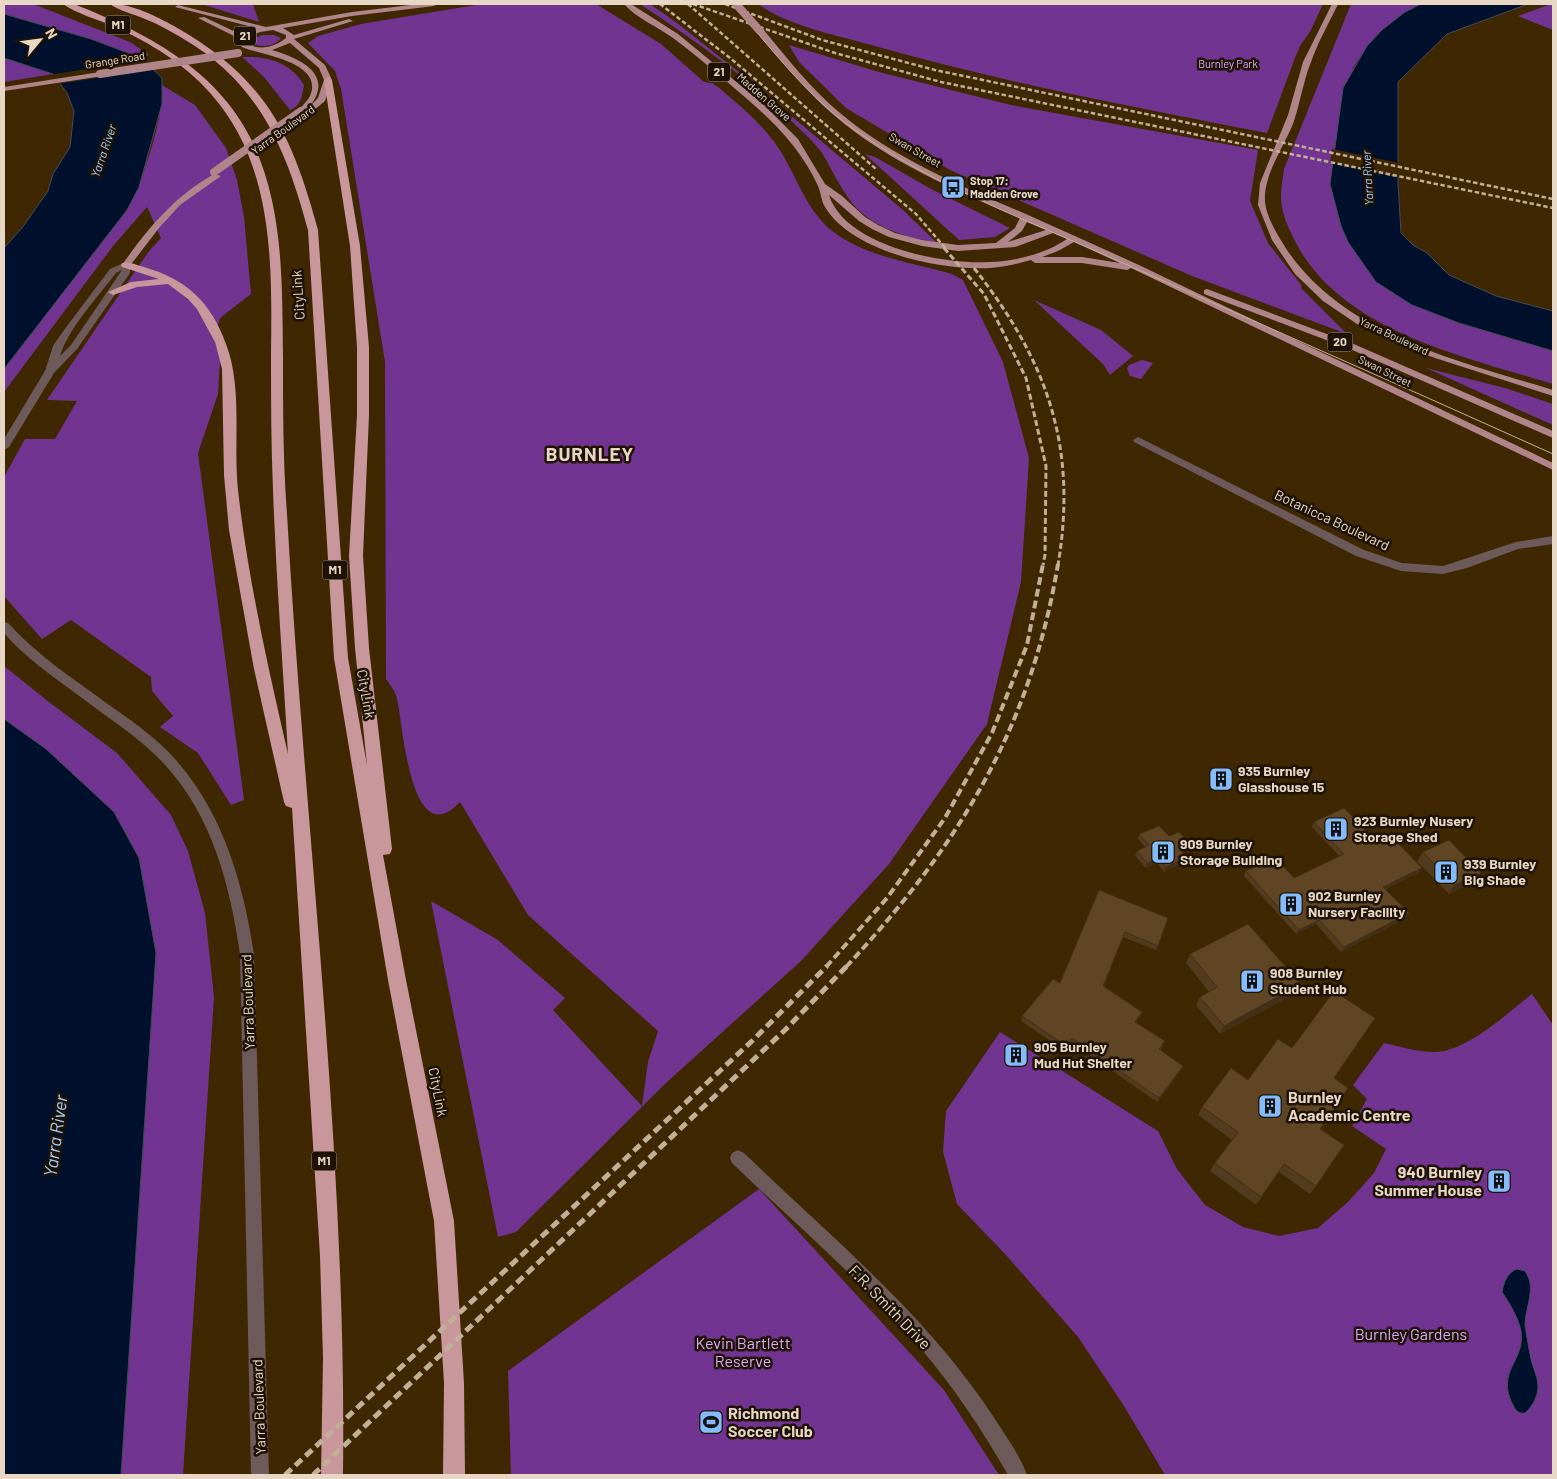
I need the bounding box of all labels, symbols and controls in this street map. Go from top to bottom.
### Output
north arrow [15,15,65,65]
road number: M1 [106,16,130,34]
text: N [42,25,61,42]
road number: 21 [234,27,256,46]
street label: Grange Road [84,48,146,71]
park label: Burnley Park [1198,57,1258,70]
road number: 21 [708,62,730,82]
street label: Madden Grove [735,70,794,124]
street label: Yarra Boulevard [249,102,317,157]
water label: Yarra River [87,122,119,179]
street label: Swan Street [887,129,944,170]
water label: Yarra River [1359,149,1375,206]
bus stop icon: Stop 17: Madden Grove [940,174,966,200]
place label: Stop 17: Madden Grove [970,174,1038,200]
street label: CityLink [287,270,308,320]
street label: Yarra Boulevard [1358,314,1431,357]
road number: 20 [1328,332,1352,352]
street label: Swan Street [1356,352,1414,389]
district label: BURNLEY [546,442,634,465]
street label: Botanicca Boulevard [1272,485,1392,554]
road number: M1 [322,560,348,580]
street label: CityLink [354,668,379,720]
place label: 935 Burnley Glasshouse 15 [1238,762,1325,795]
building icon: 935 Burnley Glasshouse 15 [1208,766,1234,792]
place label: 923 Burnley Nusery Storage Shed [1354,812,1473,845]
building icon: 923 Burnley Nusery Storage Shed [1323,816,1349,842]
place label: 909 Burnley Storage Building [1180,835,1283,868]
building icon: 909 Burnley Storage Building [1150,839,1176,865]
place label: 939 Burnley Big Shade [1464,855,1536,888]
building icon: 939 Burnley Big Shade [1433,859,1459,885]
place label: 902 Burnley Nursery Facility [1308,887,1405,920]
building icon: 902 Burnley Nursery Facility [1278,891,1304,917]
street label: Yarra Boulevard [237,954,258,1050]
place label: 908 Burnley Student Hub [1270,964,1347,997]
building icon: 908 Burnley Student Hub [1239,968,1265,994]
place label: 905 Burnley Mud Hut Shelter [1034,1038,1133,1071]
building icon: 905 Burnley Mud Hut Shelter [1003,1042,1029,1068]
street label: CityLink [425,1066,452,1118]
place label: Burnley Academic Centre [1288,1087,1411,1124]
water label: Yarra River [38,1093,72,1178]
building icon: Burnley Academic Centre [1257,1093,1283,1119]
road number: M1 [312,1152,336,1170]
place label: 940 Burnley Summer House [1375,1162,1482,1199]
building icon: 940 Burnley Summer House [1486,1168,1512,1194]
street label: F.R. Smith Drive [845,1261,935,1353]
park label: Burnley Gardens [1355,1324,1467,1343]
park label: Kevin Bartlett Reserve [695,1333,791,1370]
street label: Yarra Boulevard [248,1359,269,1455]
place label: Richmond Soccer Club [728,1403,813,1440]
sports icon: Richmond Soccer Club [698,1409,724,1435]

